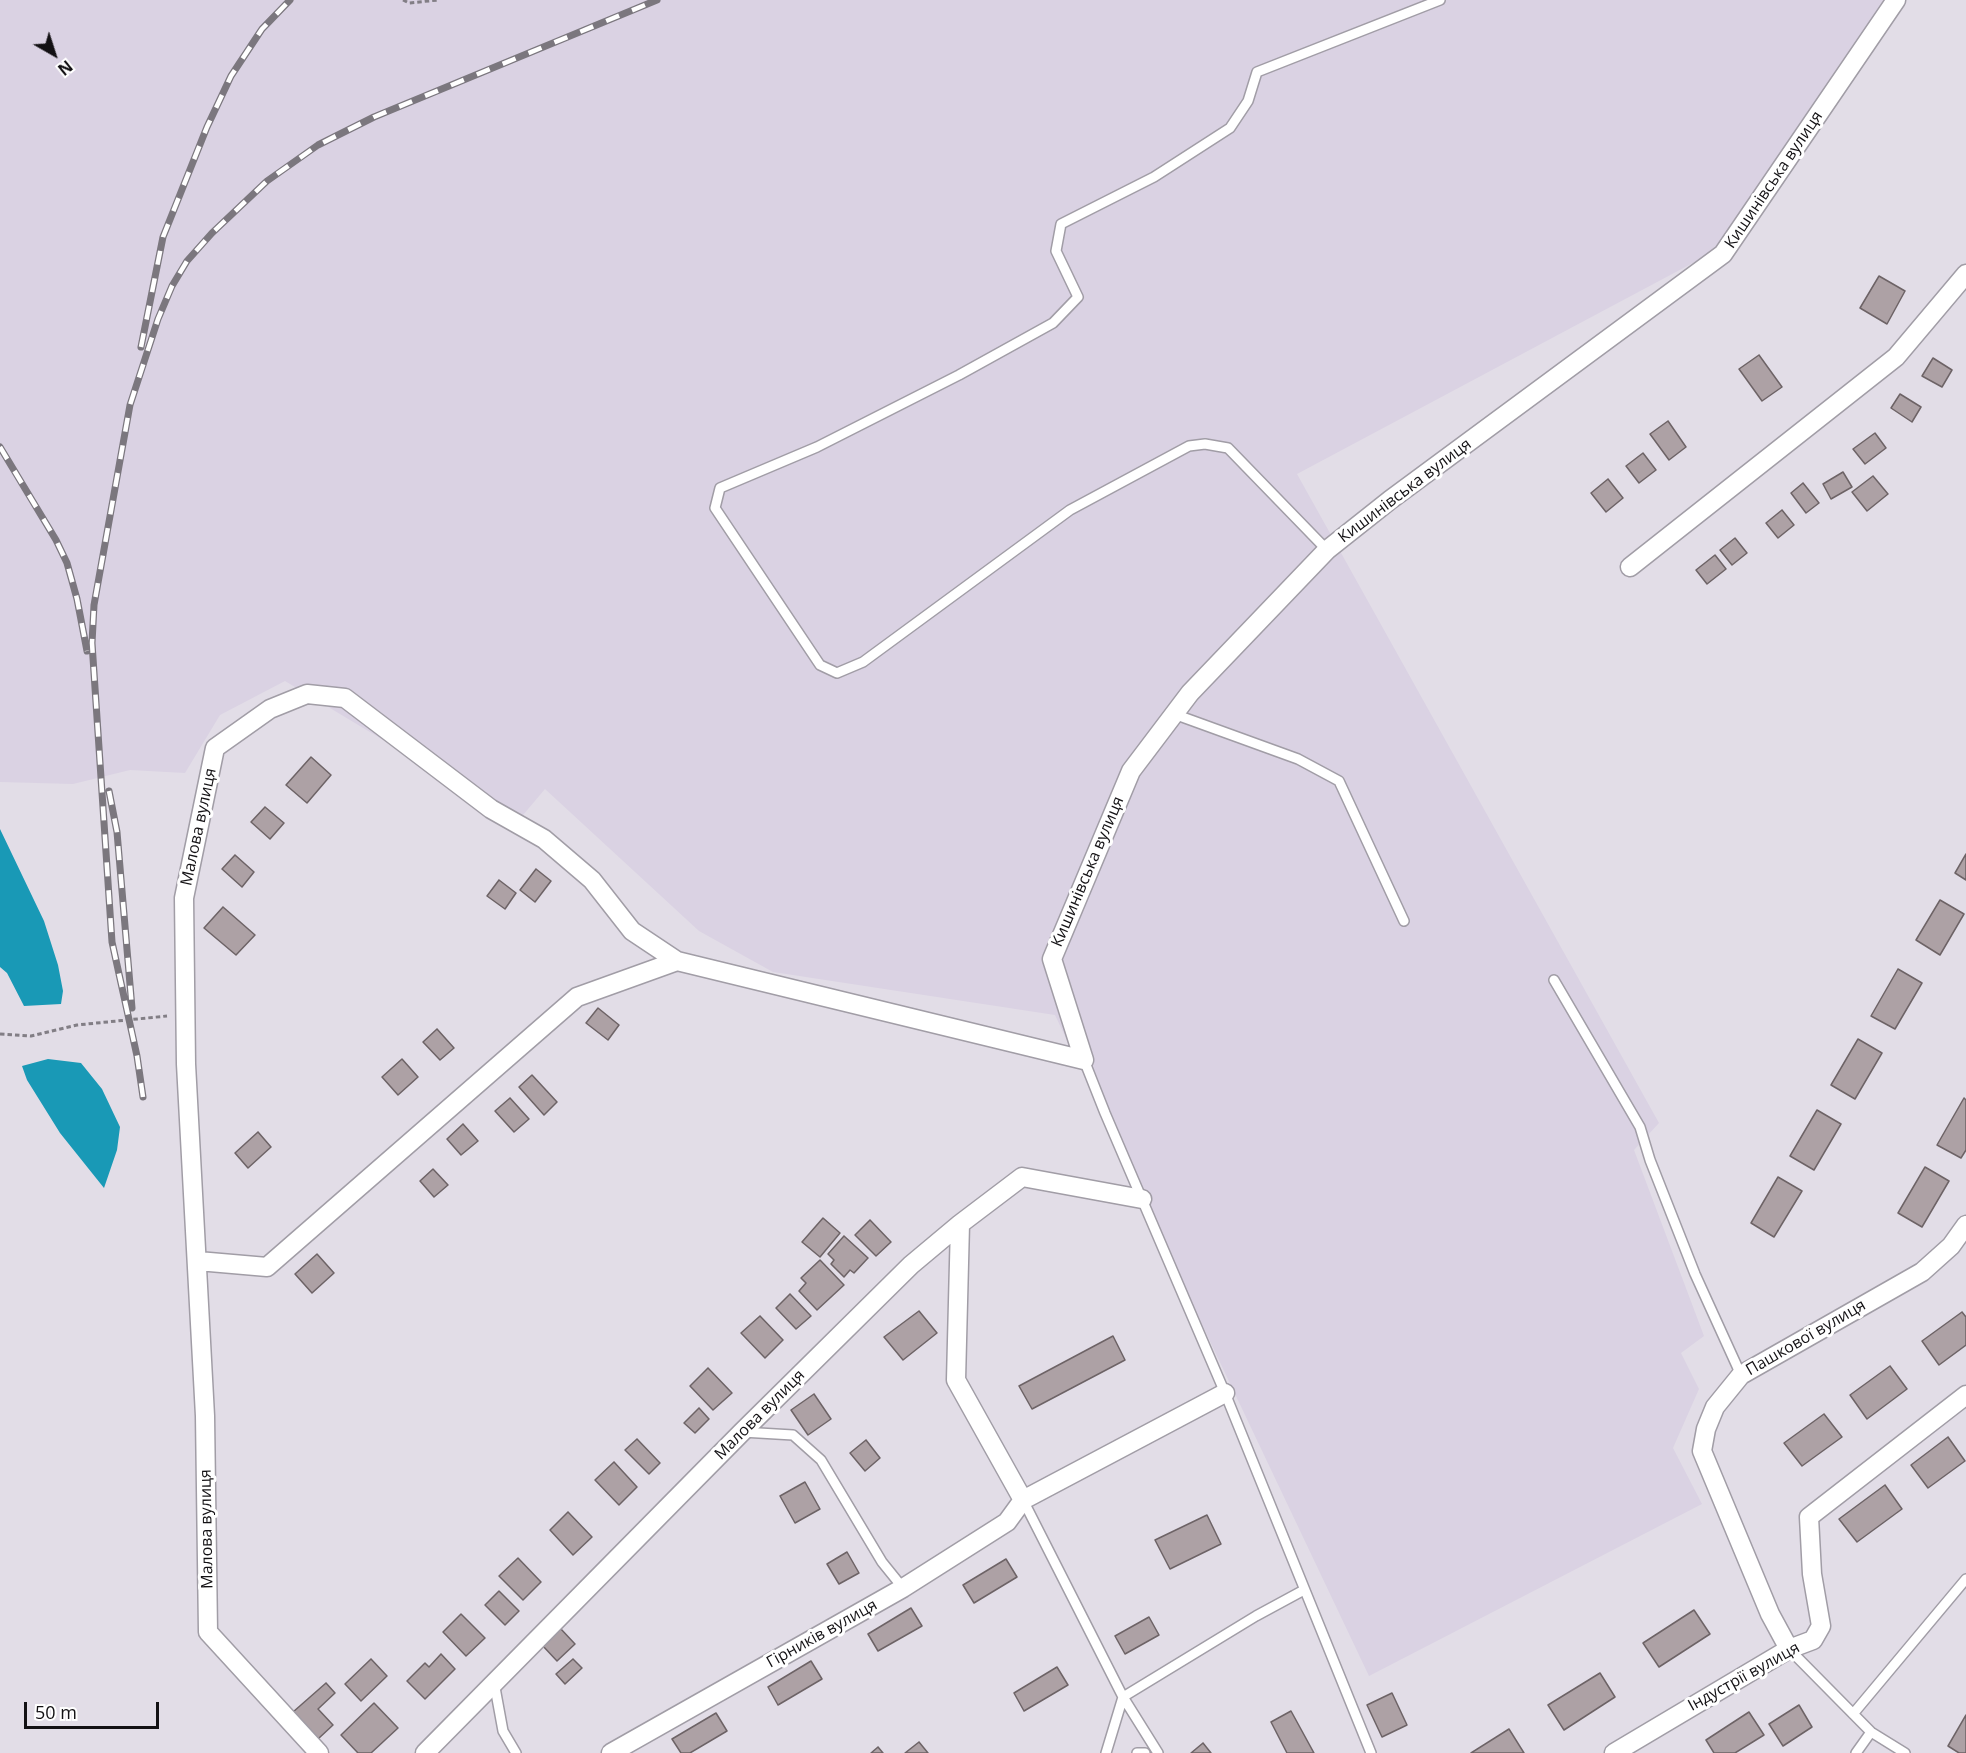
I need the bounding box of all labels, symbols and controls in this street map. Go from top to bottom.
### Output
north arrow [24,24,84,84]
text: N [53,55,77,81]
street label: Кишинівська вулиця [1721,108,1827,252]
street label: Кишинівська вулиця [1335,435,1475,547]
street label: Малова вулиця [177,766,221,888]
street label: Кишинівська вулиця [1048,794,1128,950]
street label: Пашкової вулиця [1743,1296,1869,1380]
street label: Малова вулиця [711,1366,809,1464]
street label: Малова вулиця [196,1469,218,1589]
street label: Гірників вулиця [763,1596,881,1672]
street label: Індустрії вулиця [1685,1638,1803,1716]
scale bar [27,1690,162,1728]
text: 50 m [35,1700,77,1724]

